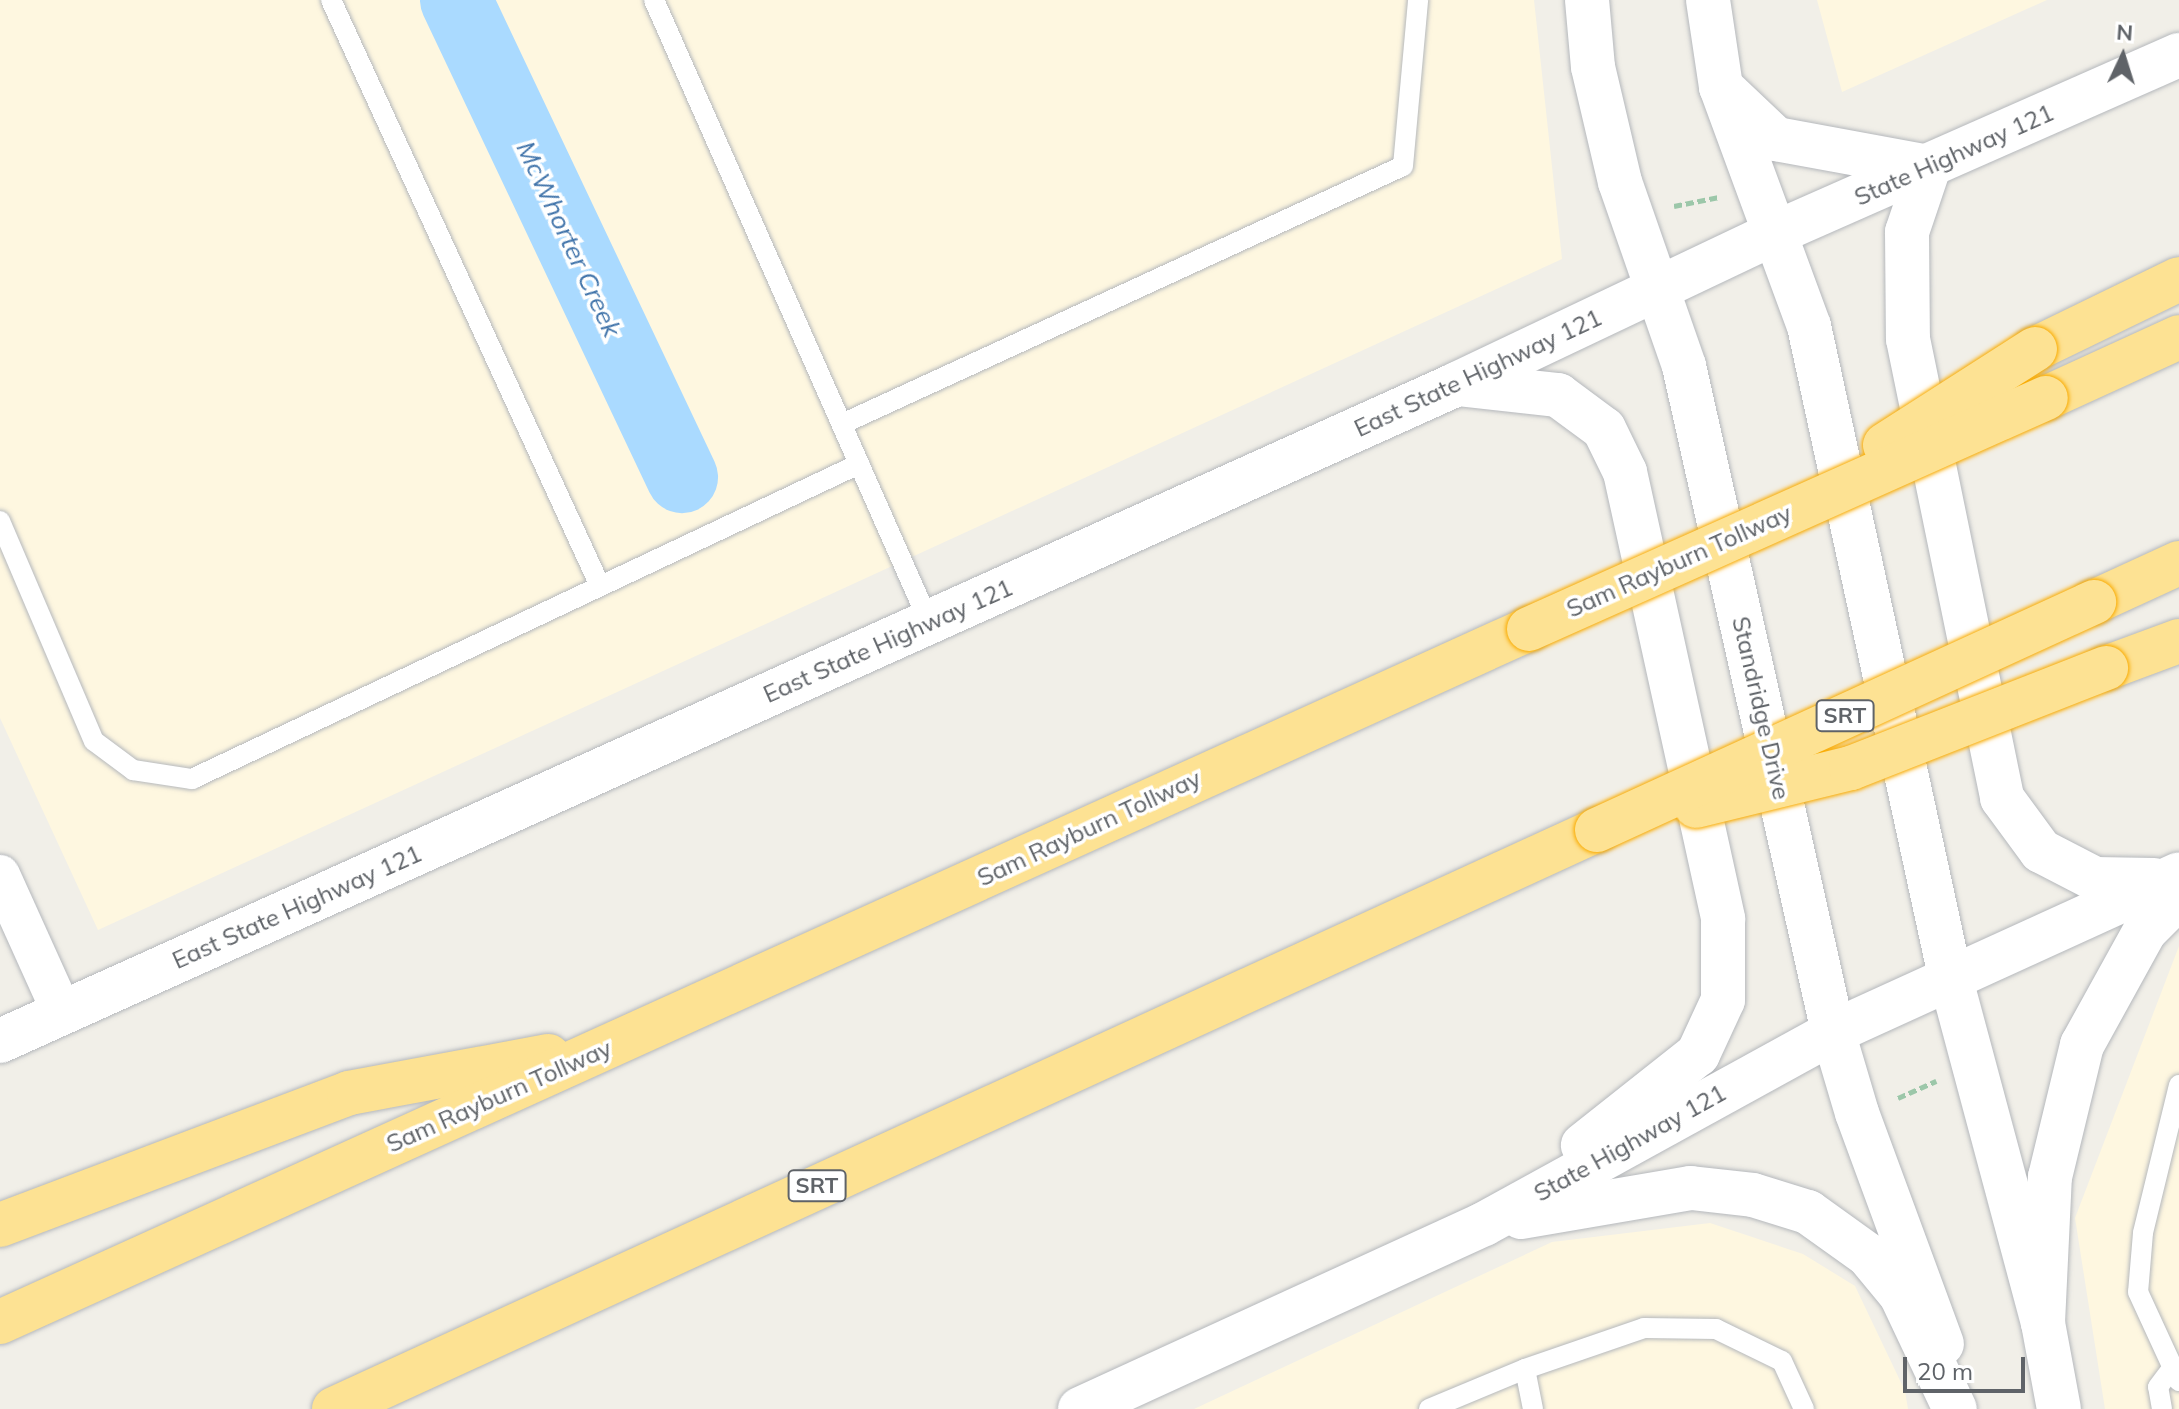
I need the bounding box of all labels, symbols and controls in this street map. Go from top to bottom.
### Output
north arrow [2083,16,2163,96]
text: N [2115,18,2134,47]
street label: State Highway 121 [1850,98,2058,212]
water label: McWhorter Creek [510,136,628,342]
street label: East State Highway 121 [1350,303,1606,443]
street label: Sam Rayburn Tollway [1562,498,1796,624]
street label: East State Highway 121 [759,573,1017,709]
street label: Standridge Drive [1726,614,1796,802]
road number: SRT [1815,698,1875,734]
street label: Sam Rayburn Tollway [973,764,1205,892]
street label: East State Highway 121 [168,839,426,975]
street label: Sam Rayburn Tollway [382,1033,616,1159]
street label: State Highway 121 [1529,1078,1731,1208]
road number: SRT [787,1168,847,1204]
scale bar [1907,1341,2029,1391]
text: 20 m [1917,1356,1973,1386]

